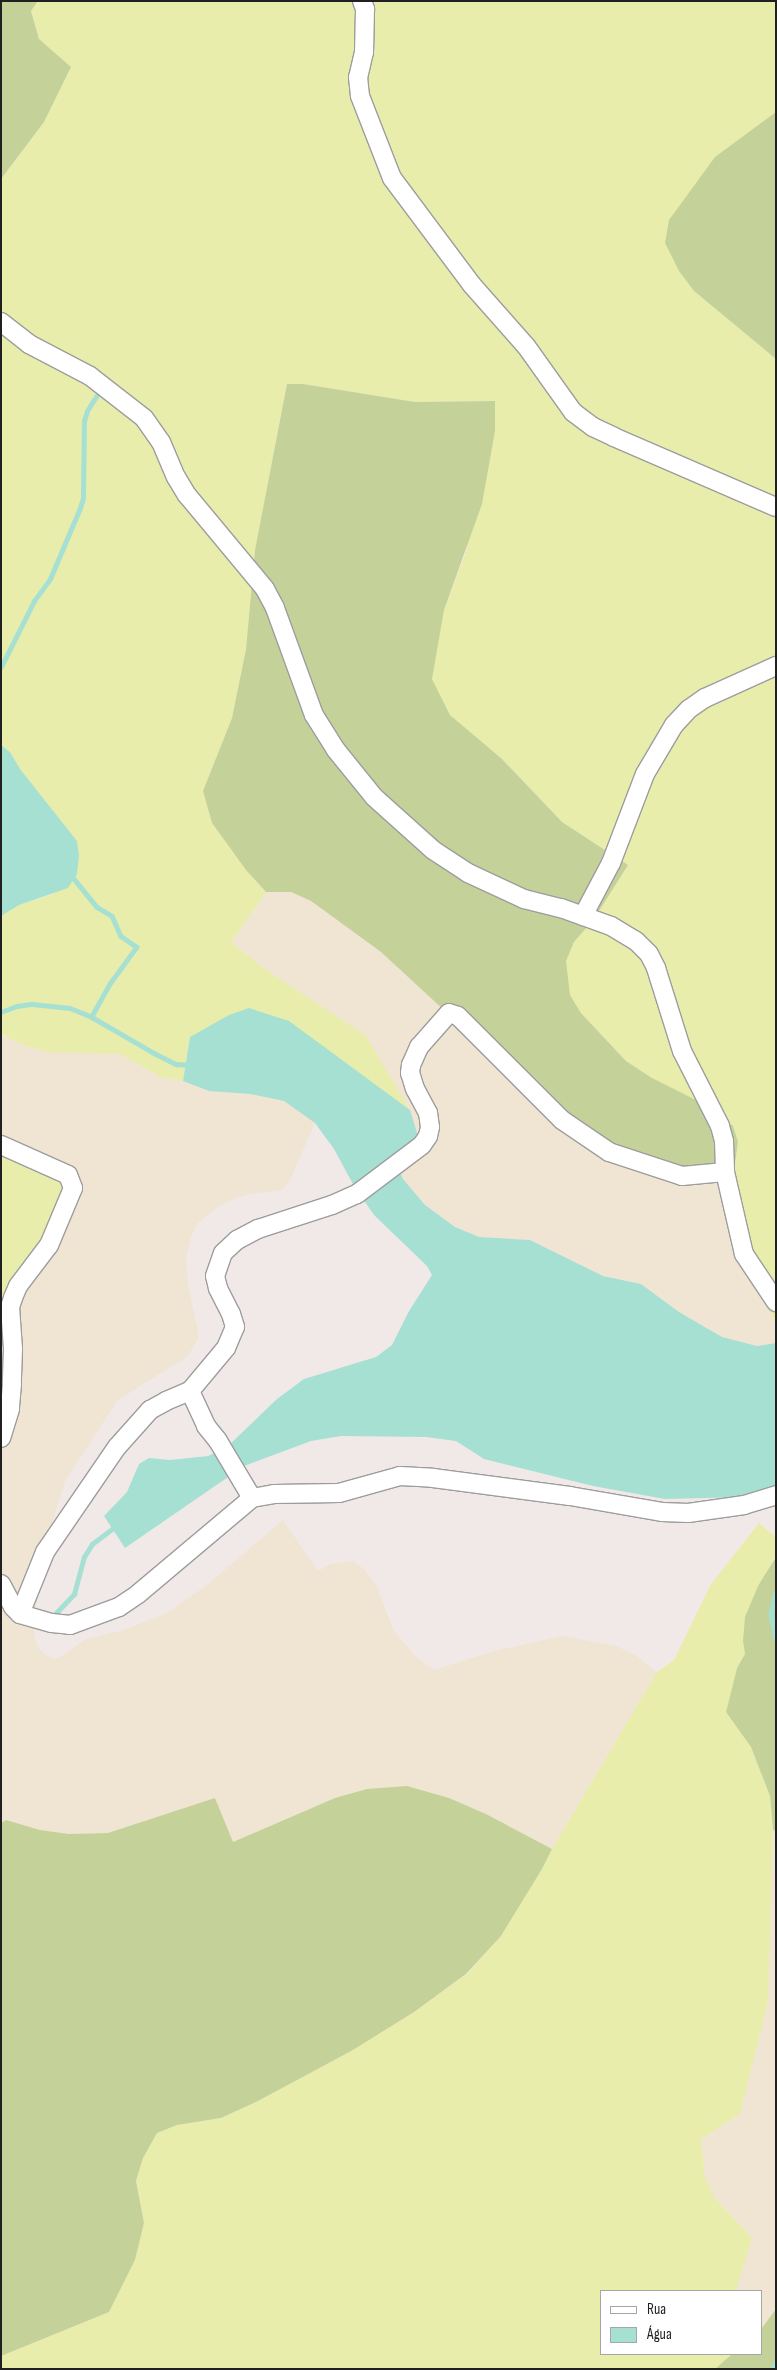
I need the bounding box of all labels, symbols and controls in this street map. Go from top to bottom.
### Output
legend [600,2290,762,2355]
text: Rua [647,2300,666,2319]
text: Água [647,2325,672,2344]

